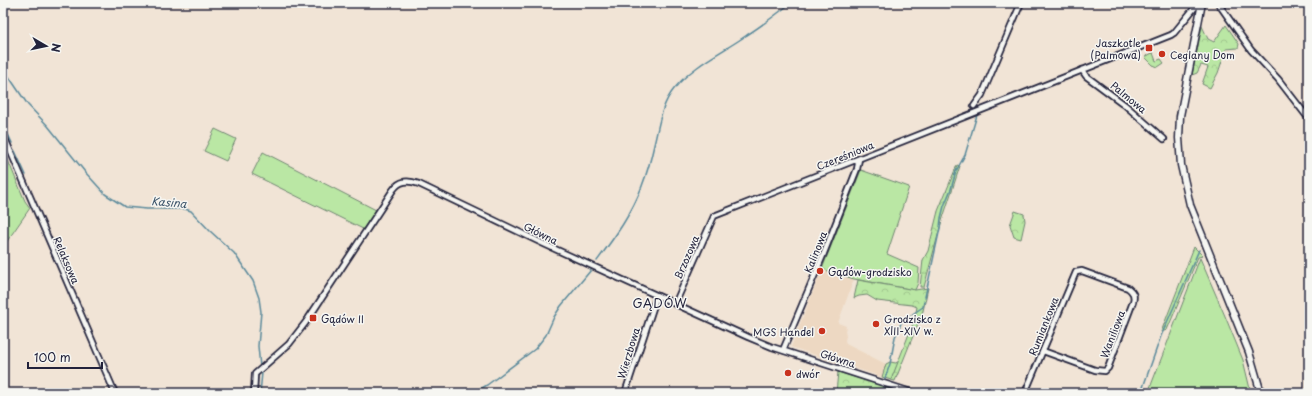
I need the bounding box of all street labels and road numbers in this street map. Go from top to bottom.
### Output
street label: Palmowa [1108,78,1151,117]
street label: Czereśniowa [814,136,877,173]
street label: Główna [521,218,561,248]
street label: Kalinowa [800,228,830,275]
street label: Brzozowa [670,232,703,281]
street label: Relaksowa [50,234,84,287]
street label: Rumiankowa [1024,294,1062,358]
street label: Waniliowa [1096,307,1128,360]
street label: Wierzbowa [613,325,643,380]
street label: Główna [818,345,858,371]

